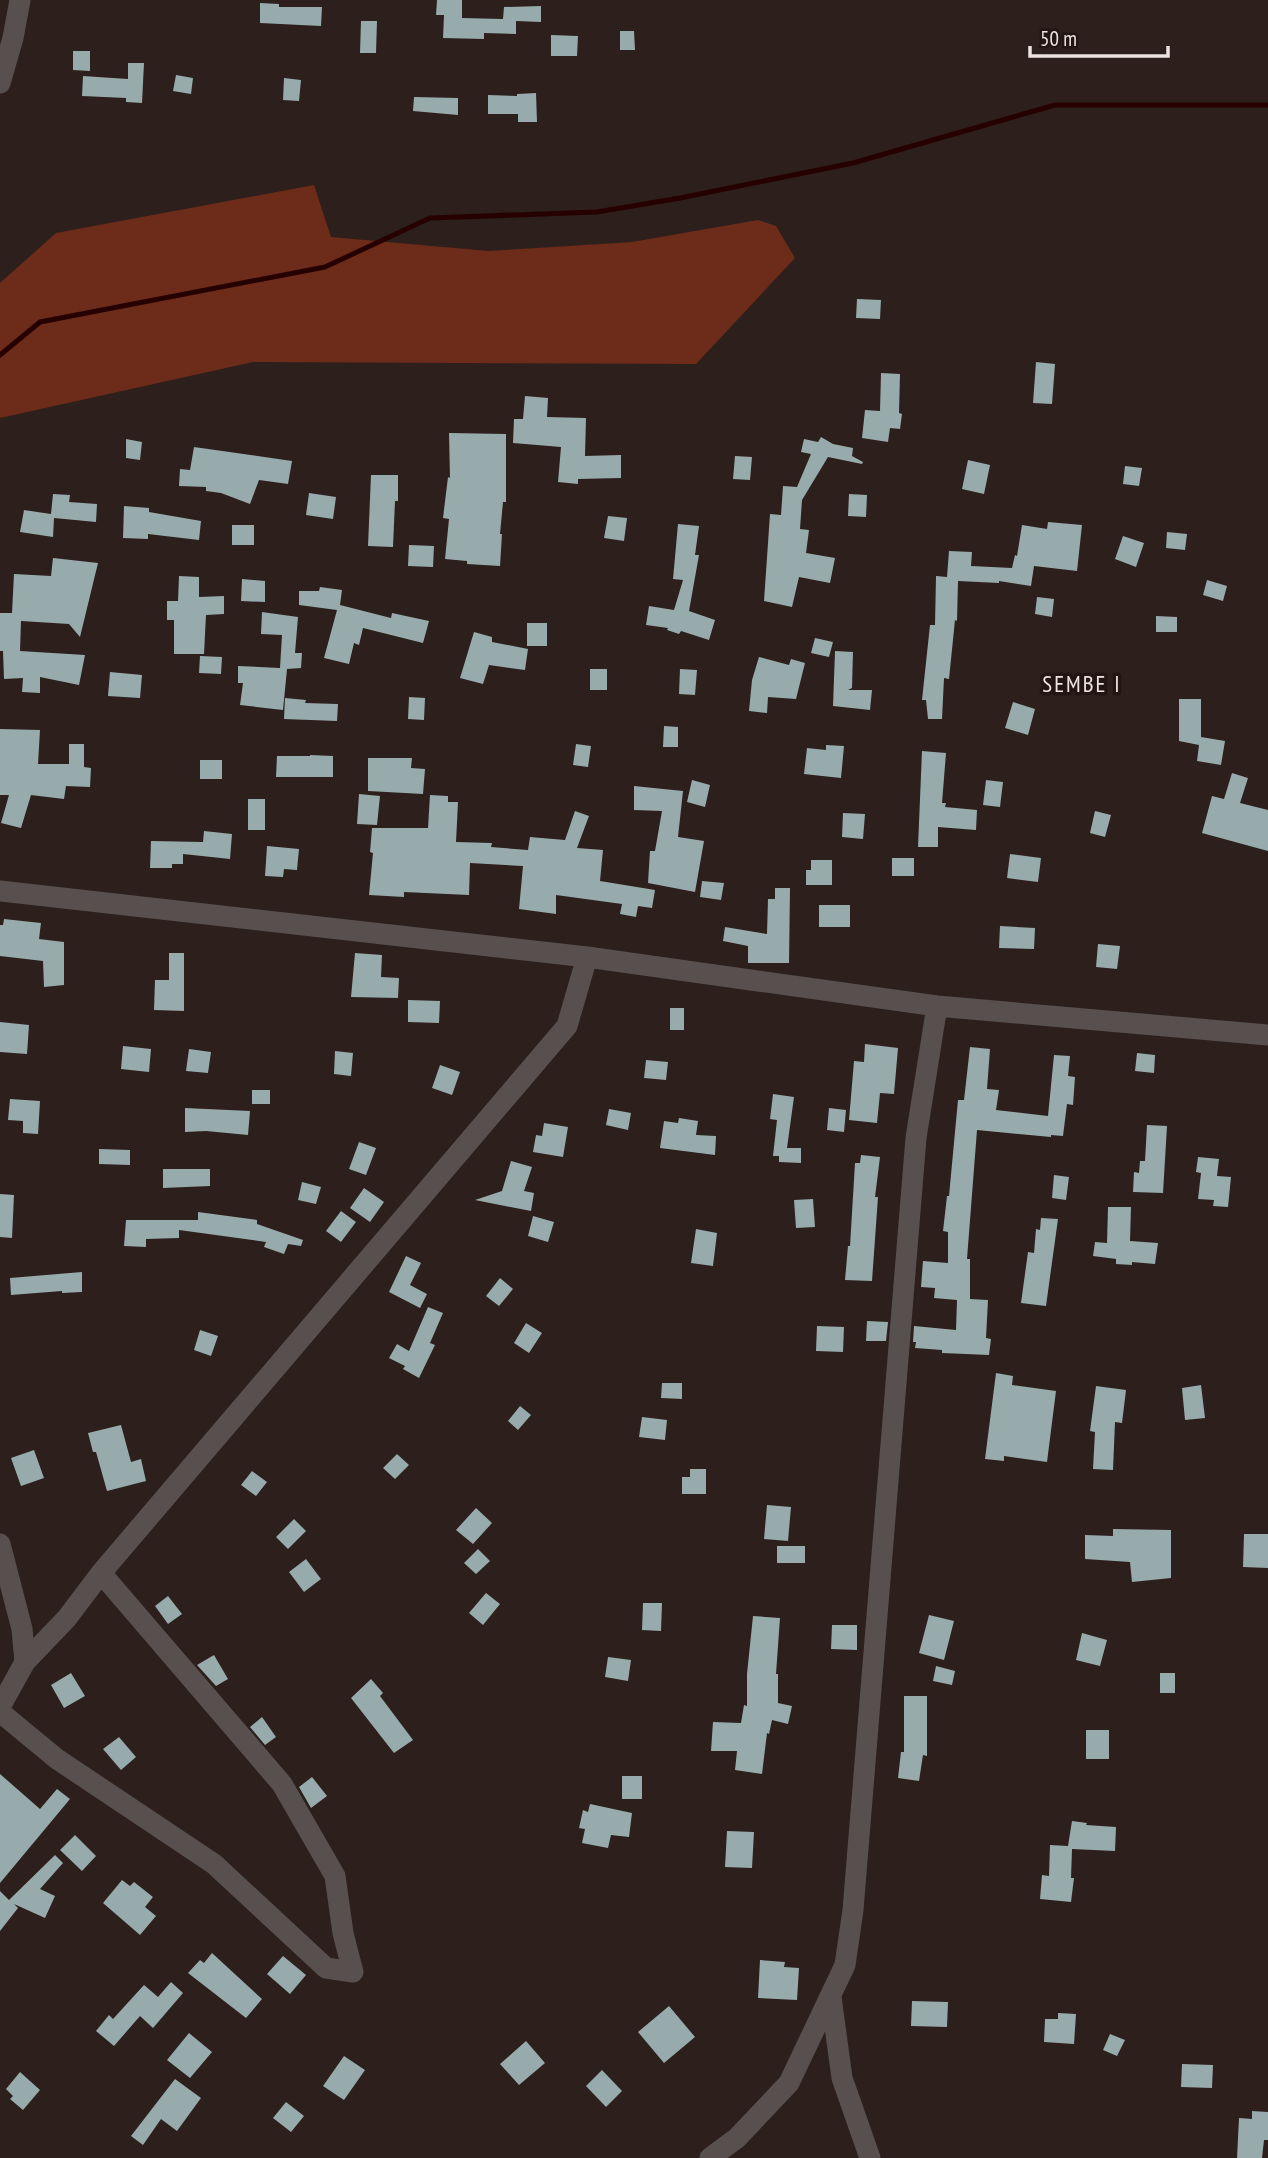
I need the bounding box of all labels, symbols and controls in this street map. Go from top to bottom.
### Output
scale bar [1030,14,1168,58]
text: 50 m [1040,25,1077,52]
district label: SEMBE I [1042,669,1122,698]

